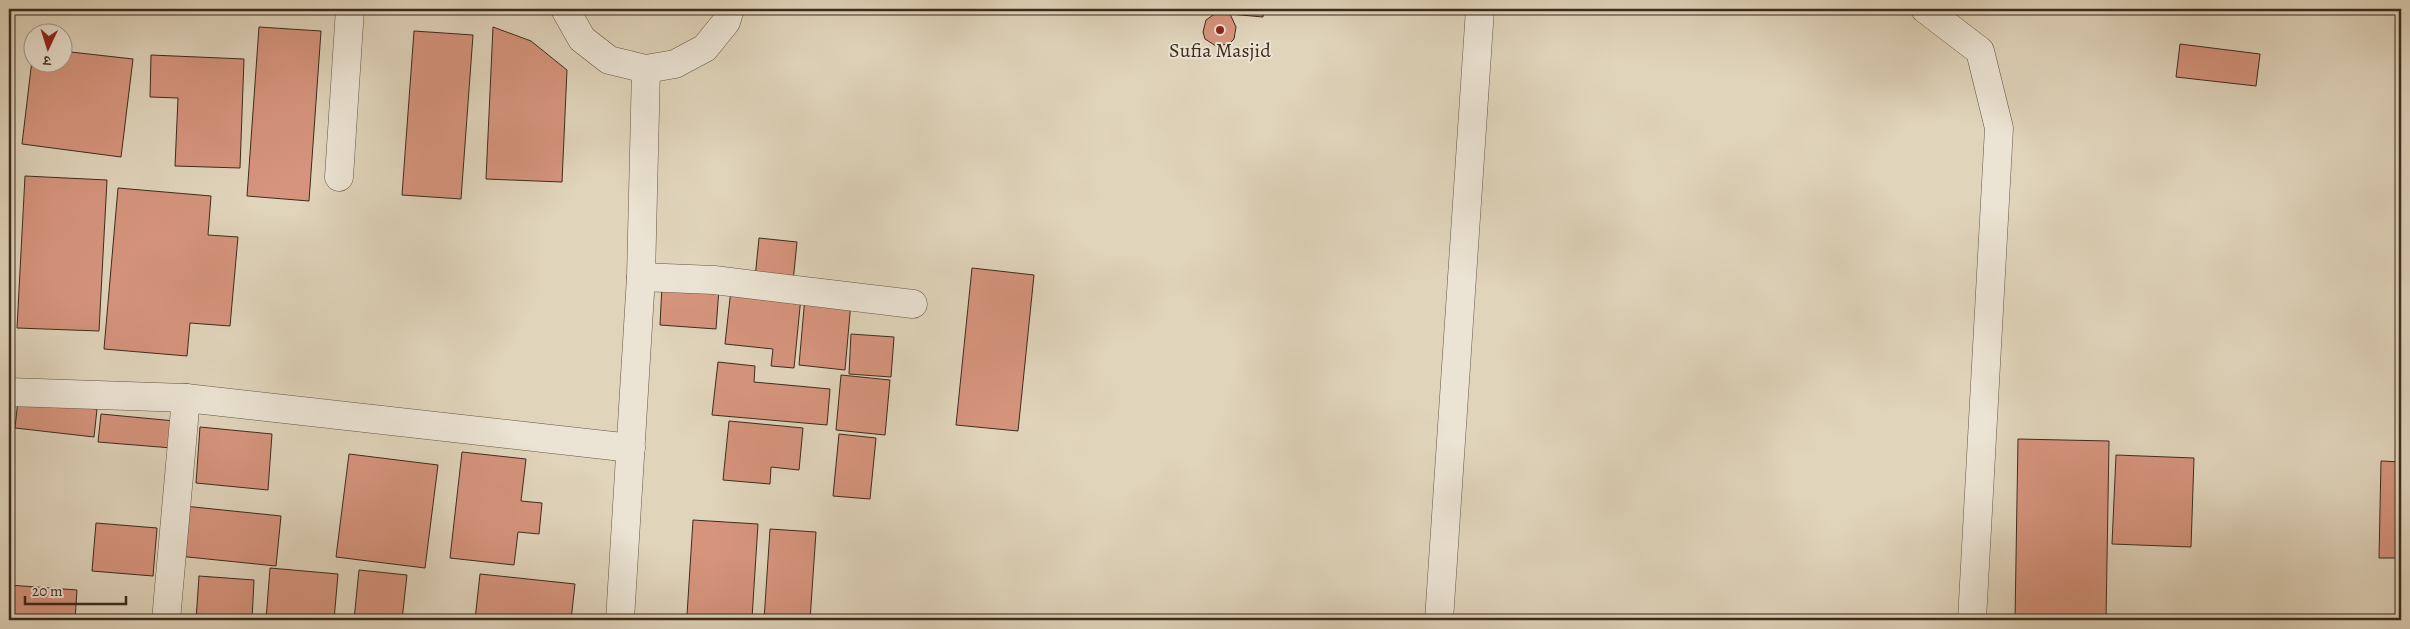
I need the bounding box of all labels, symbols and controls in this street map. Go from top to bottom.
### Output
north arrow [22,22,72,72]
marker: Sufia Masjid [1214,24,1226,36]
place label: Sufia Masjid [1169,37,1271,64]
text: उ [42,51,52,70]
scale bar [25,574,126,606]
text: 20 m [32,581,63,601]

